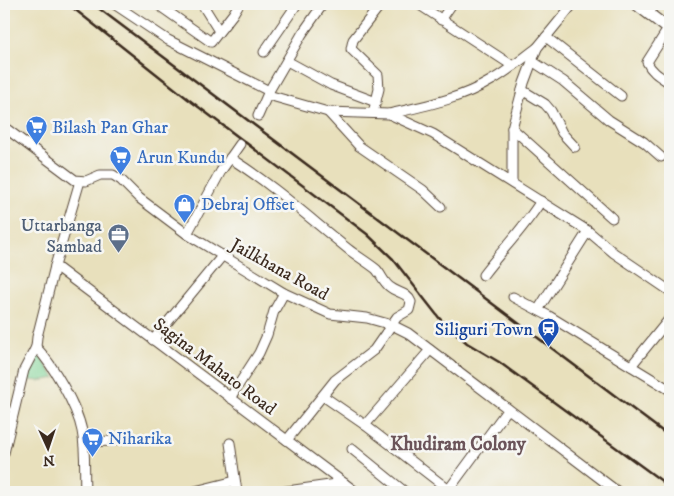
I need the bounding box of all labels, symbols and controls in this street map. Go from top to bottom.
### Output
supermarket icon: Bilash Pan Ghar [24,115,48,146]
place label: Bilash Pan Ghar [52,117,168,139]
supermarket icon: Arun Kundu [109,145,133,176]
place label: Arun Kundu [137,147,226,169]
shop icon: Debraj Offset [173,192,197,223]
place label: Debraj Offset [201,194,295,216]
place label: Uttarbanga Sambad [21,215,102,258]
office icon: Uttarbanga Sambad [106,223,130,254]
street label: Jailkhana Road [225,233,332,306]
street label: Sagina Mahato Road [149,313,280,420]
station icon: Siliguri Town [537,317,561,348]
place label: Siliguri Town [435,319,534,341]
north arrow [22,424,72,474]
supermarket icon: Niharika [80,426,104,457]
place label: Niharika [108,428,172,450]
district label: Khudiram Colony [390,433,527,456]
text: N [42,451,55,469]

